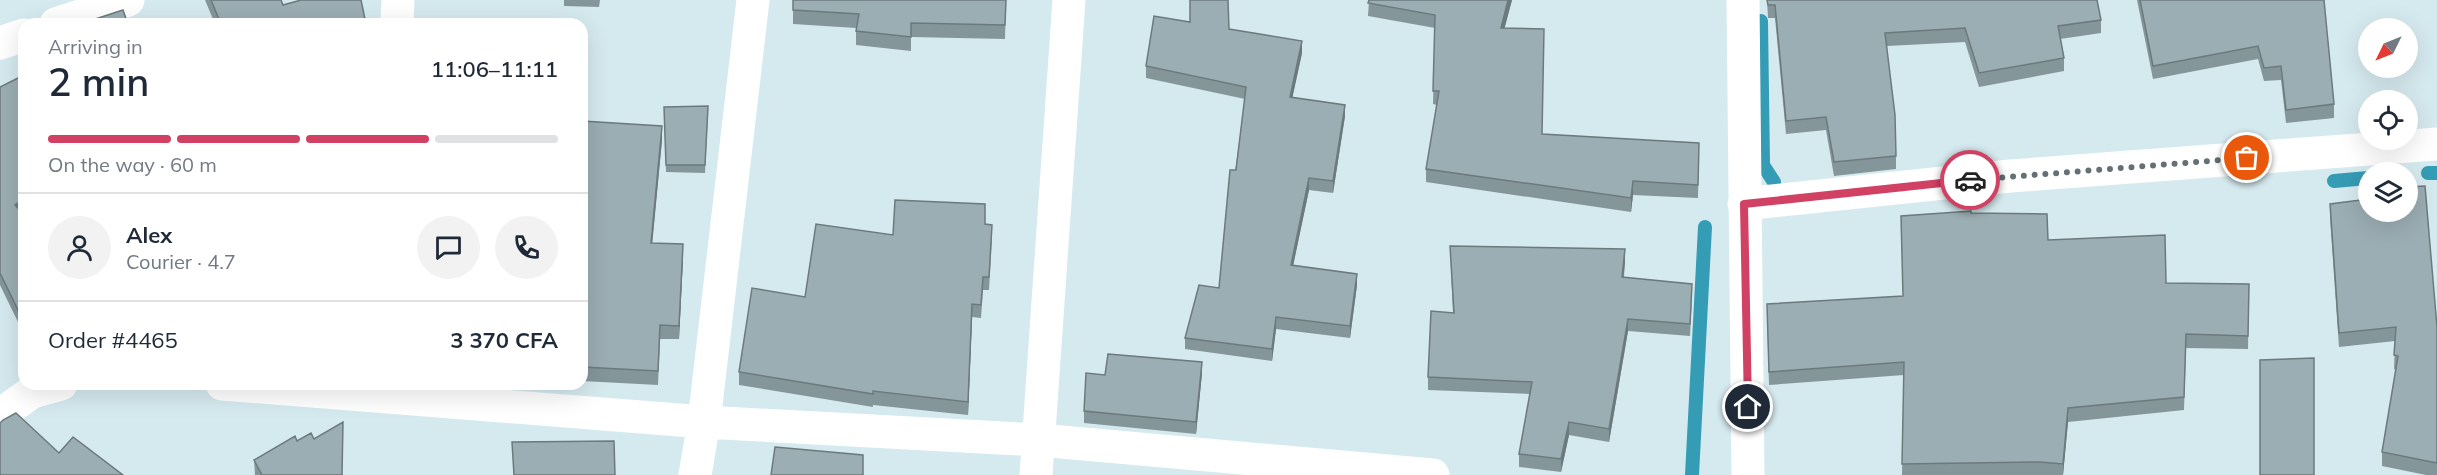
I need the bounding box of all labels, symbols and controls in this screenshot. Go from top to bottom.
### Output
north arrow [2358,18,2418,78]
map controls [2358,18,2418,222]
text: Arriving in [48,34,143,59]
text: 11:06–11:11 [431,55,558,83]
text: 2 min [48,57,149,106]
button: locate [2358,90,2418,150]
pin [2221,132,2272,183]
icon: bag [2230,141,2263,174]
courier [1940,150,2000,210]
text: On the way · 60 m [48,152,217,177]
button: layers [2358,162,2418,222]
icon: car [1954,164,1987,197]
button: person [48,216,111,279]
button: chat [417,216,480,279]
button: phone [495,216,558,279]
text: Alex [126,221,172,249]
text: Courier · 4.7 [126,249,236,274]
text: Order #4465 [48,326,178,354]
text: 3 370 CFA [450,326,558,354]
pin [1722,381,1773,432]
icon: home [1731,390,1764,423]

